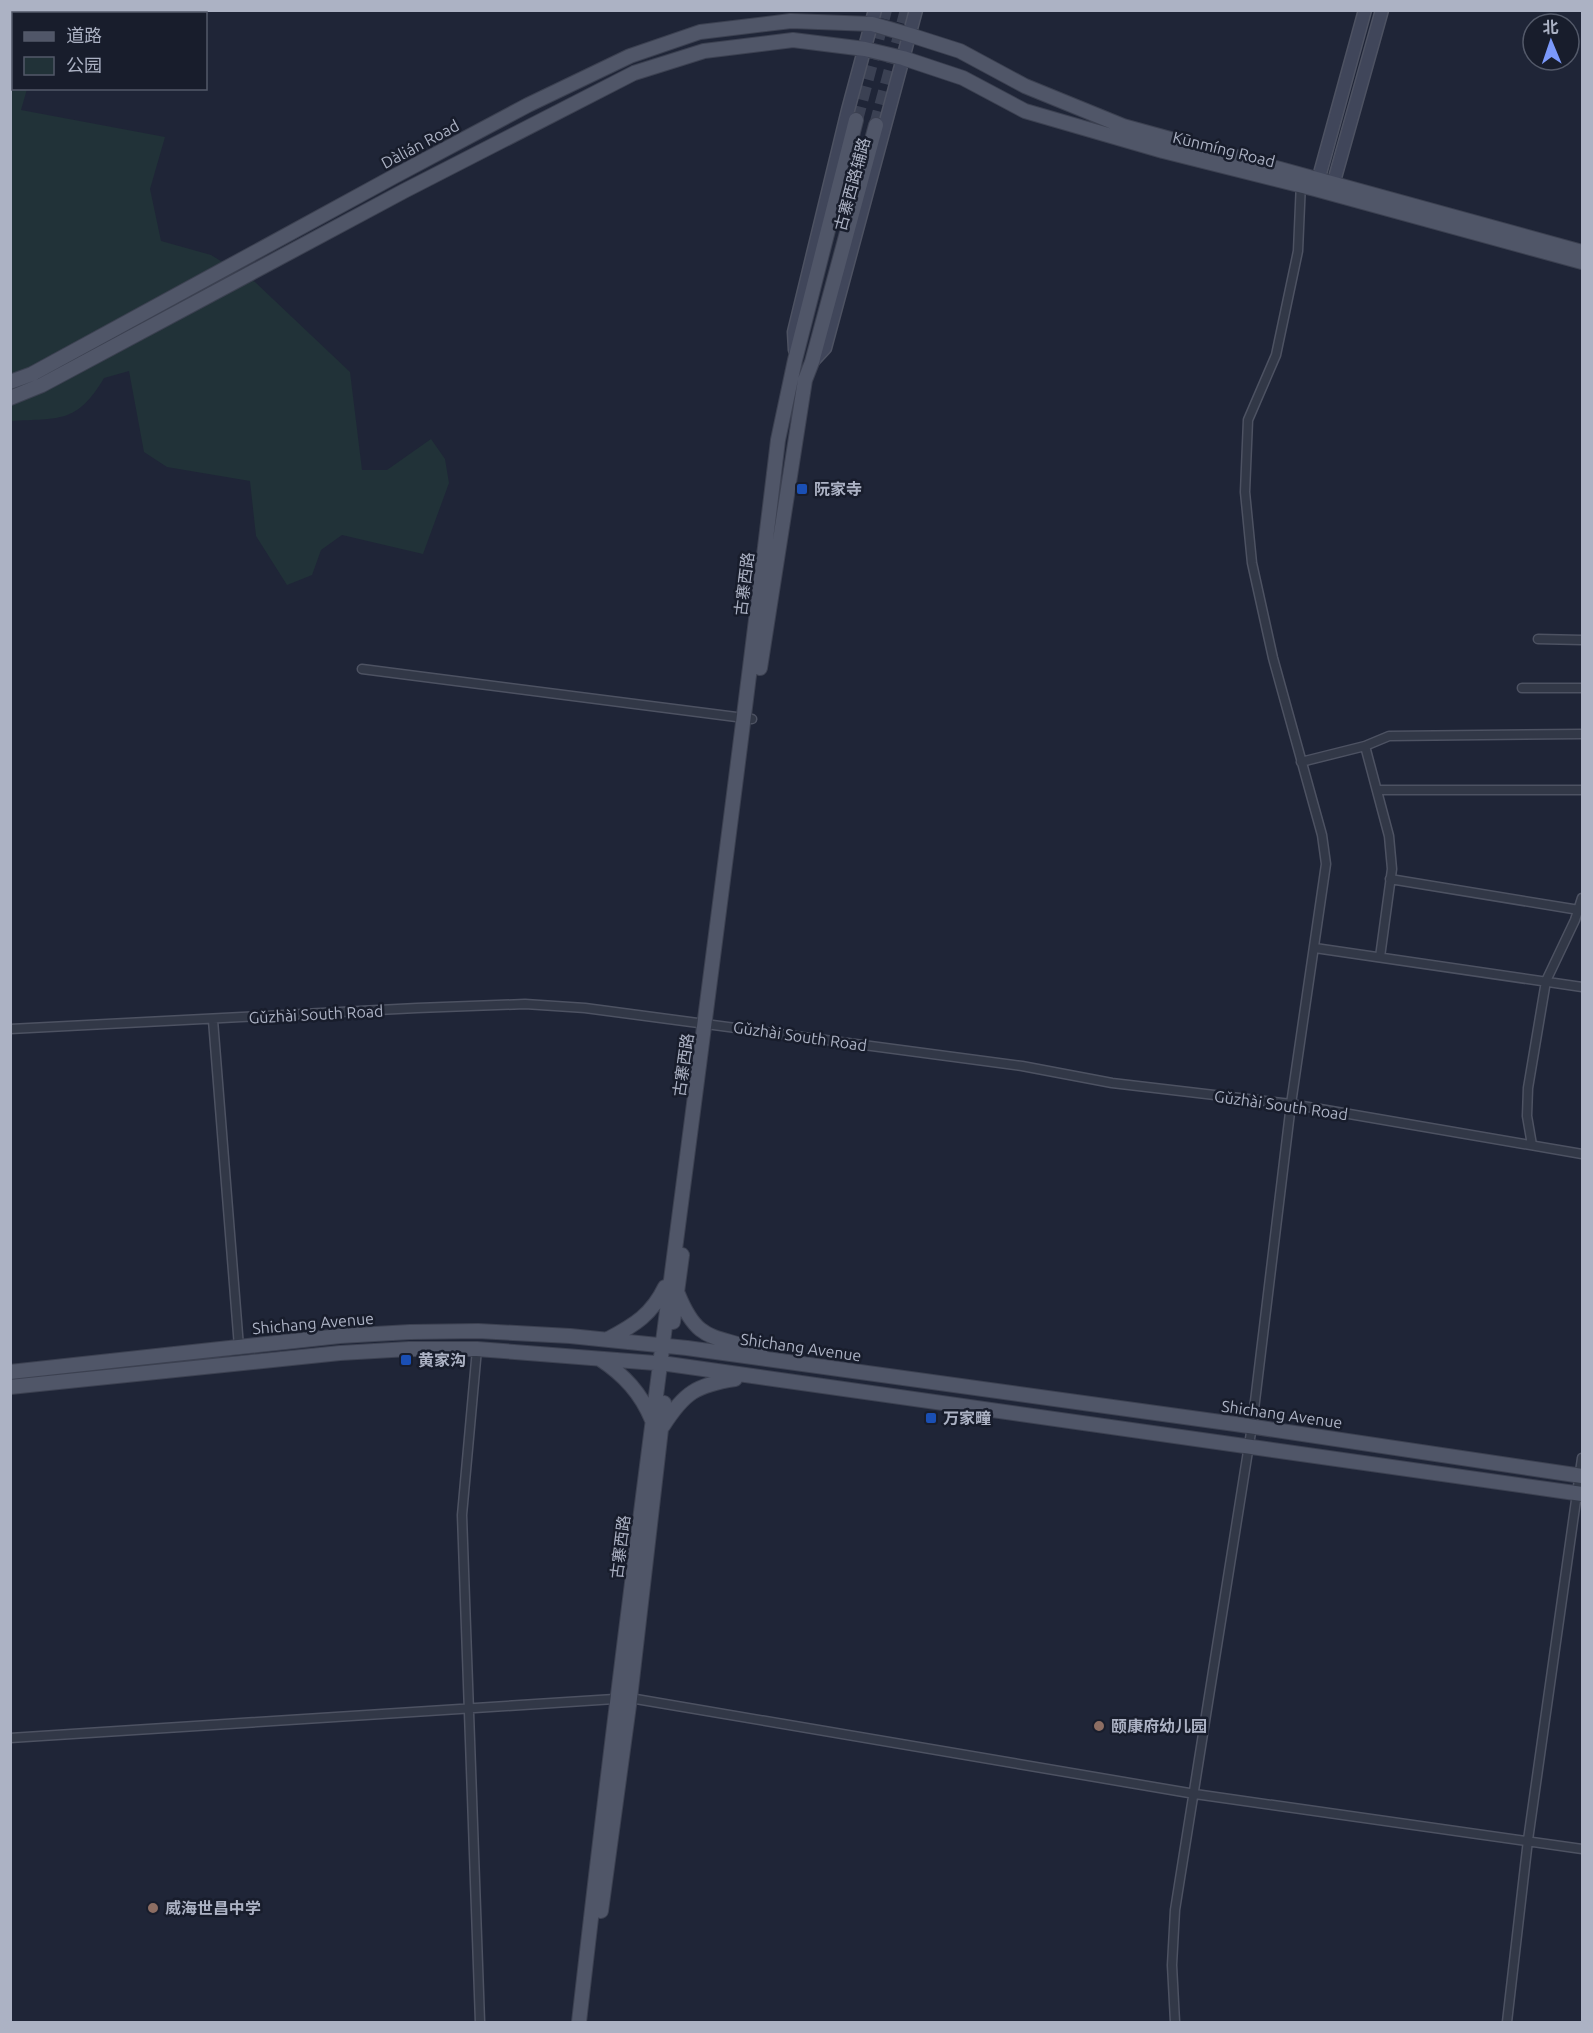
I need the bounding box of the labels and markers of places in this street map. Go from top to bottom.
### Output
place label: 阮家寺 [814,480,862,498]
marker: 阮家寺 [795,482,809,496]
place label: 黄家沟 [418,1351,466,1369]
marker: 黄家沟 [399,1353,413,1367]
place label: 万家疃 [943,1409,991,1427]
marker: 万家疃 [924,1411,938,1425]
place label: 颐康府幼儿园 [1111,1717,1207,1735]
marker: 颐康府幼儿园 [1092,1719,1106,1733]
place label: 威海世昌中学 [165,1899,261,1917]
marker: 威海世昌中学 [146,1901,160,1915]

